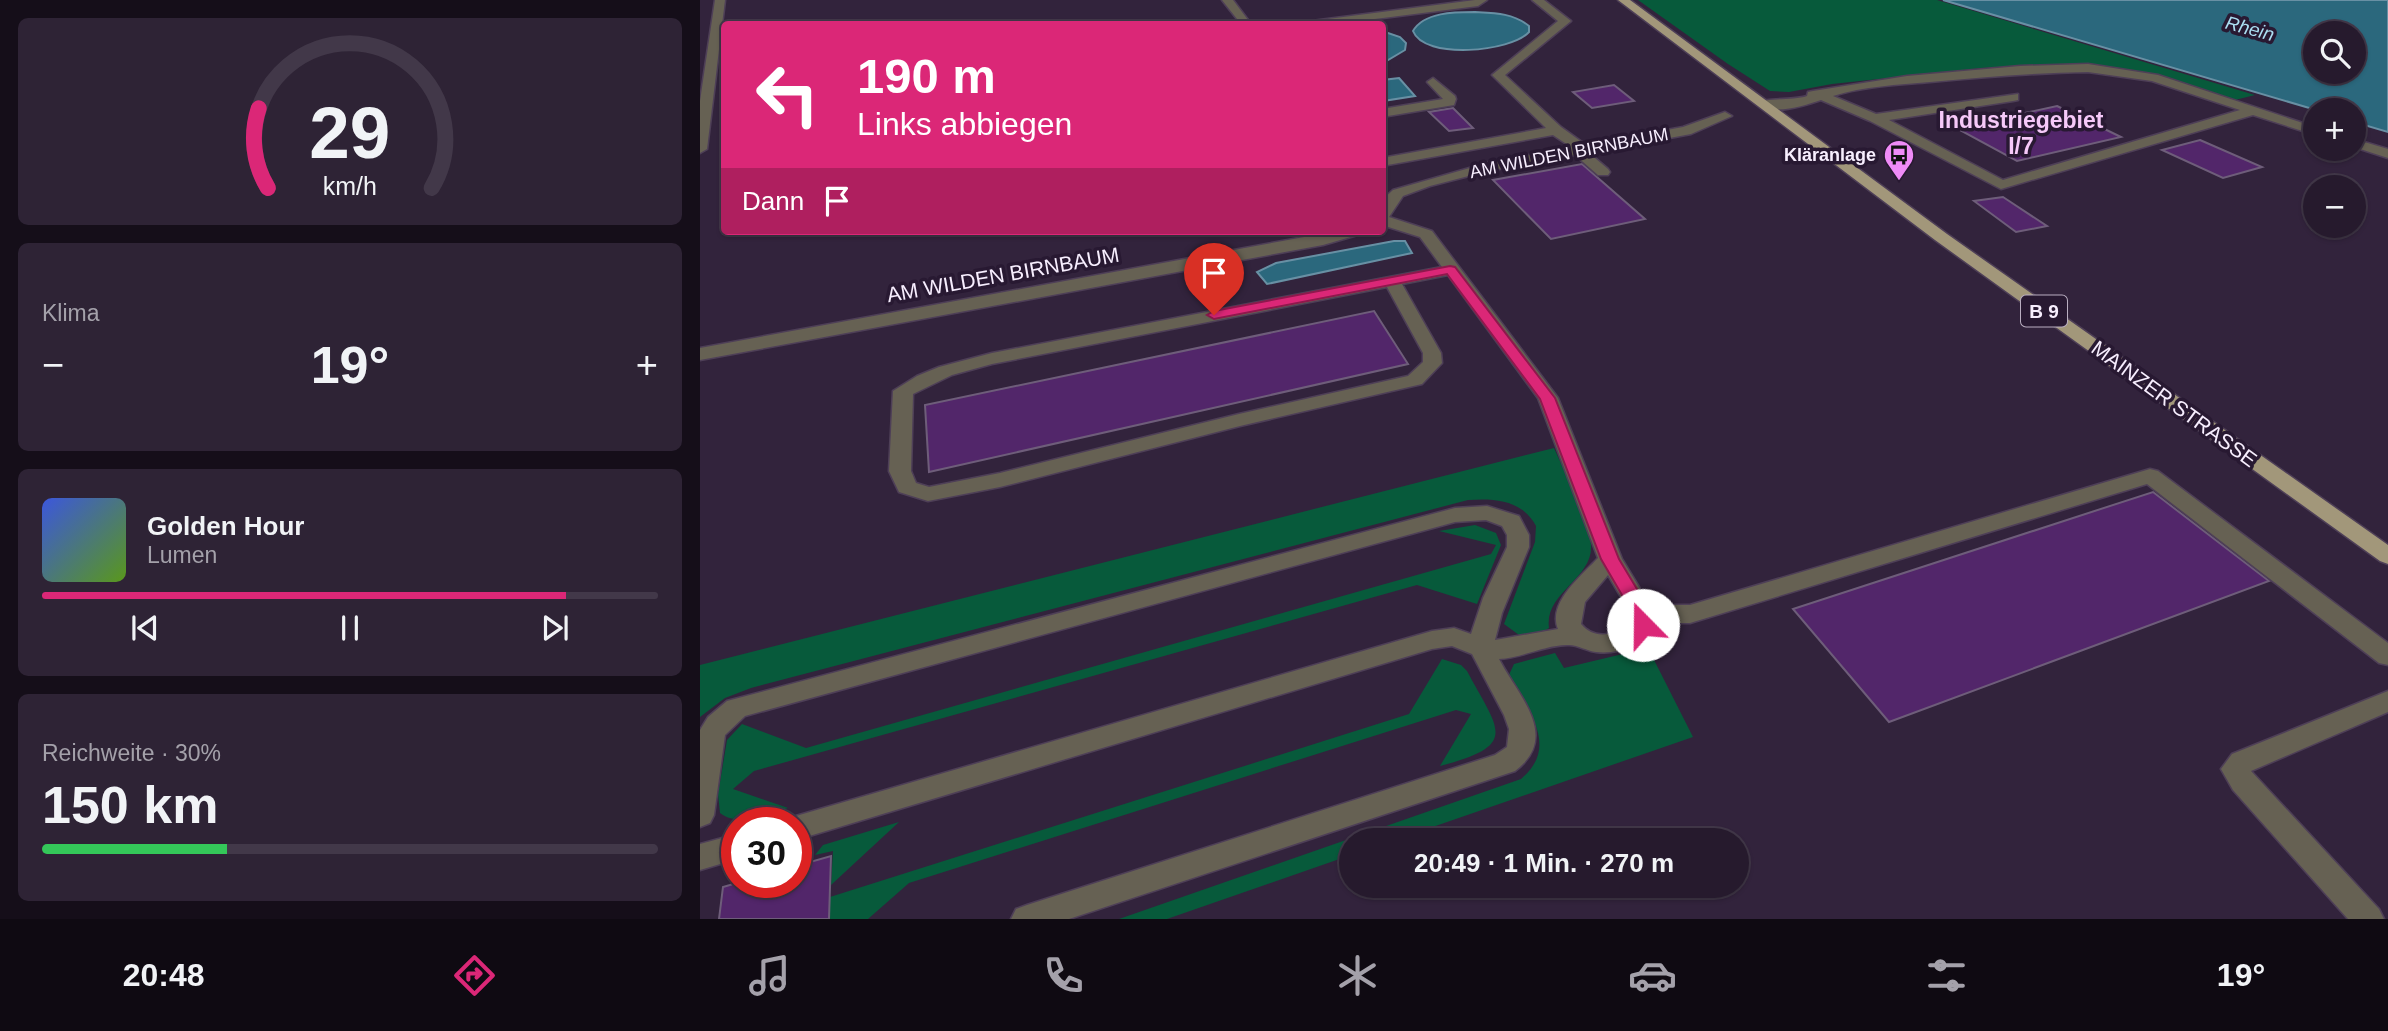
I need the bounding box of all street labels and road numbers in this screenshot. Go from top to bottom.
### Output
street label: AM WILDEN BIRNBAUM [1468,124,1670,182]
street label: AM WILDEN BIRNBAUM [885,243,1121,306]
road number: B 9 [2021,296,2067,326]
street label: MAINZER STRASSE [2087,336,2261,471]

